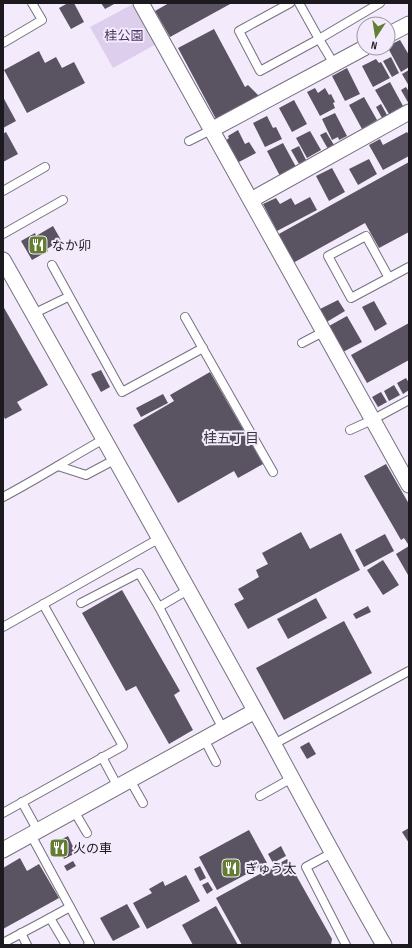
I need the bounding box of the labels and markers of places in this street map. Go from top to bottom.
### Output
restaurant icon: なか卯 [27,234,49,256]
place label: なか卯 [52,238,91,254]
restaurant icon: 火の車 [48,837,70,859]
place label: 火の車 [73,841,112,857]
restaurant icon: ぎゅう太 [220,857,242,879]
place label: ぎゅう太 [245,861,297,877]

